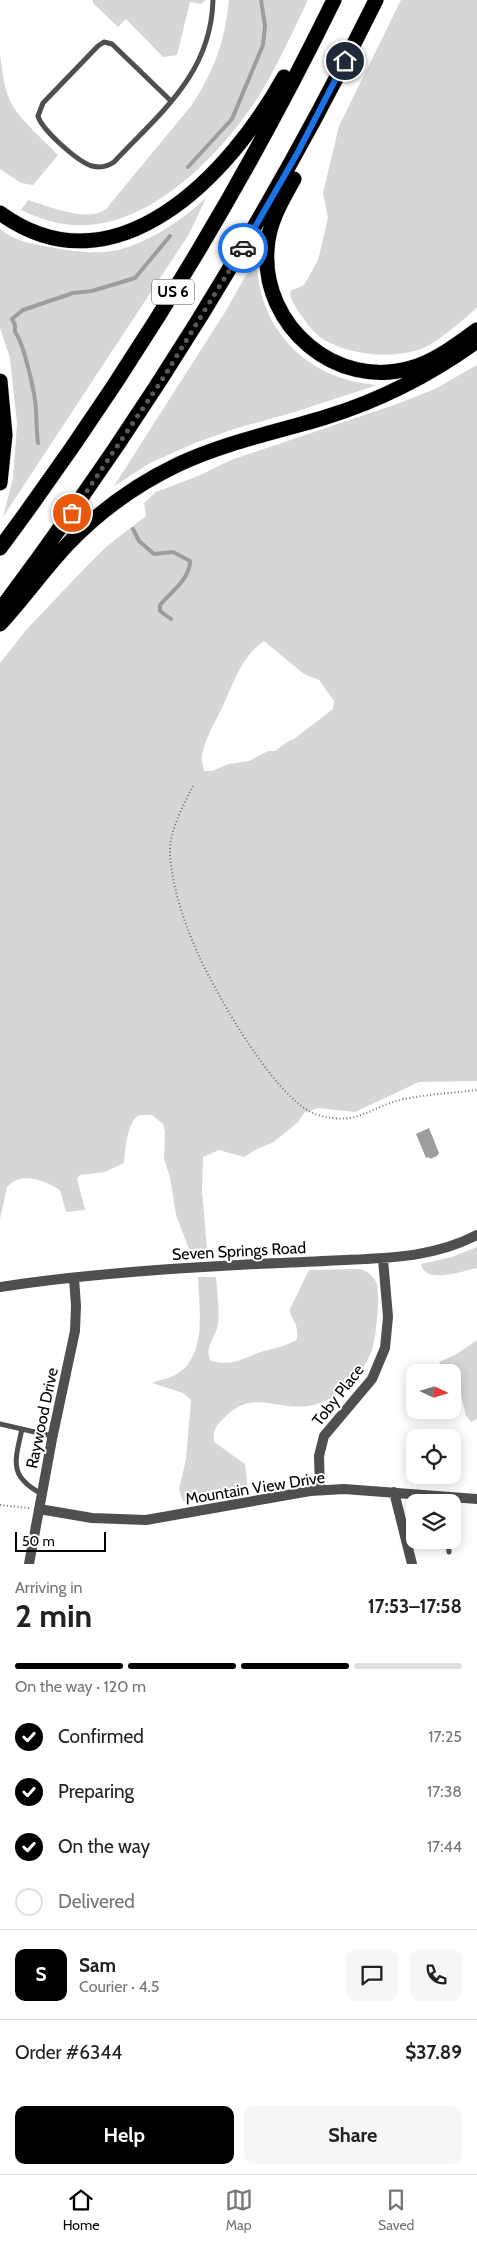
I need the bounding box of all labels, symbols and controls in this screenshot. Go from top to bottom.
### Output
pin [324,40,366,82]
icon: home [331,47,359,75]
courier [218,223,268,273]
icon: car [229,234,257,262]
road number: US 6 [152,280,194,304]
pin [51,492,93,534]
icon: bag [58,499,86,527]
street label: Seven Springs Road [171,1238,307,1264]
street label: Toby Place [308,1361,368,1429]
north arrow [406,1364,461,1419]
map controls [406,1364,461,1549]
street label: Raywood Drive [22,1366,62,1470]
button: locate [406,1429,461,1484]
street label: Mountain View Drive [184,1468,326,1508]
button: layers [406,1494,461,1549]
scale bar [15,1529,106,1552]
text: 50 m [22,1532,55,1550]
text: Arriving in [15,1578,82,1597]
text: 17:53–17:58 [368,1595,462,1618]
text: 2 min [15,1596,92,1635]
text: On the way · 120 m [15,1677,146,1696]
icon: check [15,1723,43,1751]
text: Confirmed [58,1725,144,1748]
text: 17:25 [428,1727,462,1746]
icon: check [15,1778,43,1806]
text: Preparing [58,1780,134,1803]
text: 17:38 [427,1782,462,1801]
icon: check [15,1833,43,1861]
text: On the way [58,1835,150,1858]
text: 17:44 [427,1837,462,1856]
text: Delivered [58,1890,135,1913]
button: chat [346,1949,398,2001]
button: phone [410,1949,462,2001]
text: Sam [79,1954,116,1977]
text: S [35,1963,47,1986]
text: Courier · 4.5 [79,1977,160,1996]
text: Order #6344 [15,2041,122,2064]
text: $37.89 [405,2041,462,2064]
button: Help [15,2106,234,2164]
button: Share [244,2106,462,2164]
tab: Home [63,2186,99,2234]
tab: Map [225,2186,253,2234]
tab: Saved [378,2186,414,2234]

